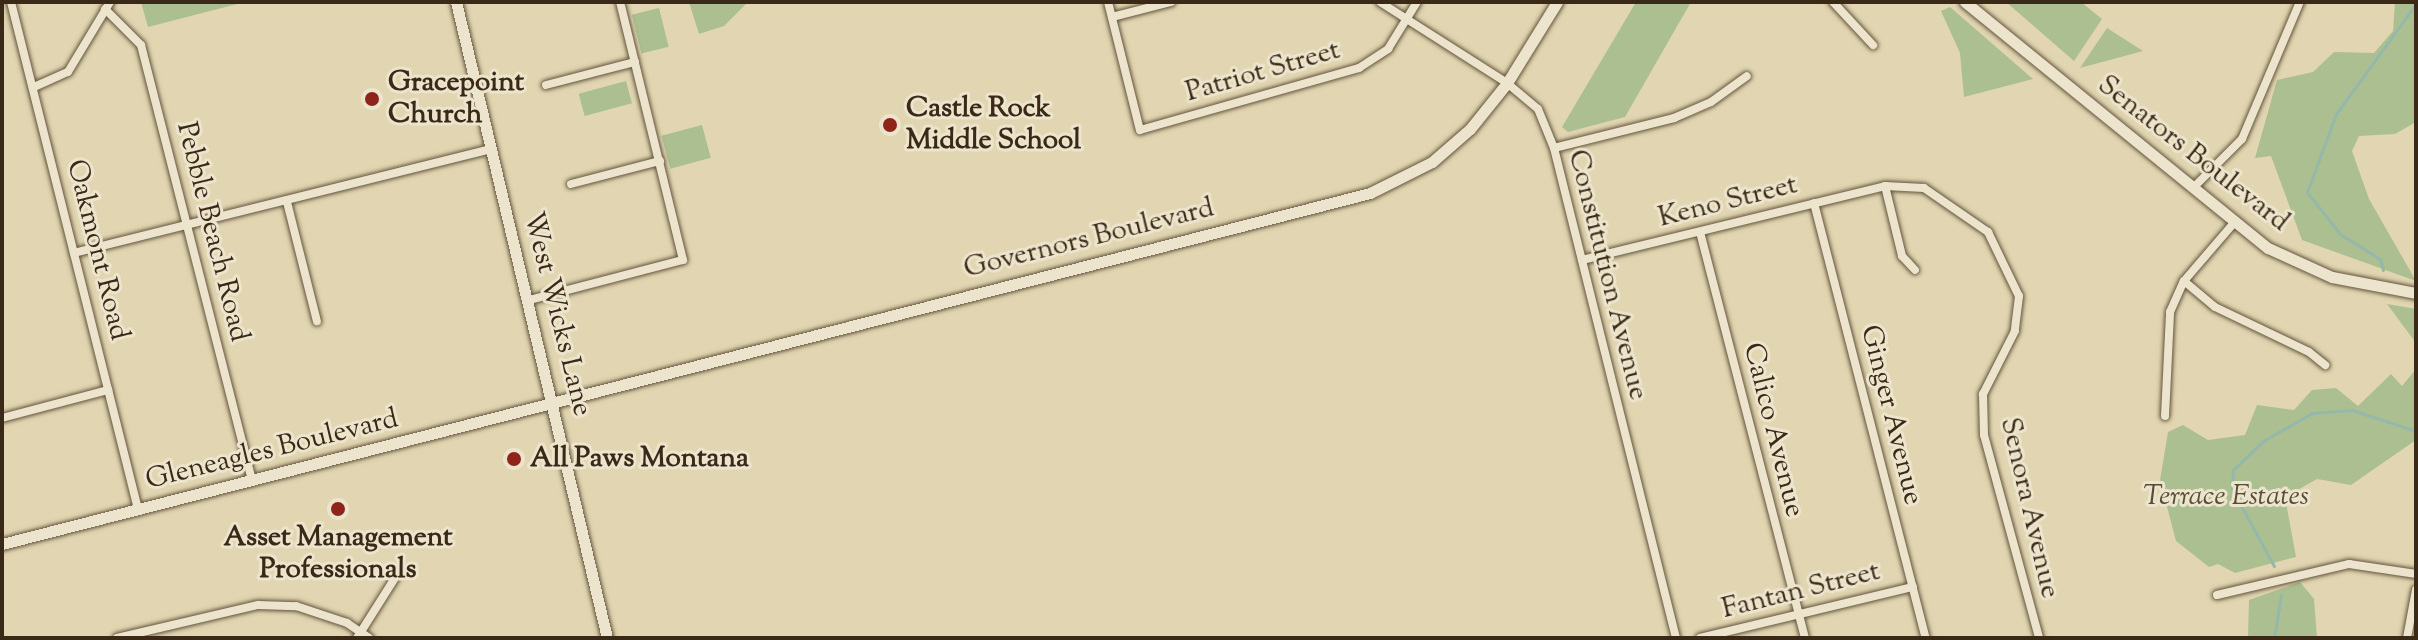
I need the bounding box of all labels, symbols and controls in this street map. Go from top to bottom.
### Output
street label: Patriot Street [1182,34,1344,110]
place label: Gracepoint Church [388,66,524,132]
street label: Senators Boulevard [2090,69,2296,239]
marker: Gracepoint Church [363,90,381,108]
place label: Castle Rock Middle School [906,92,1081,158]
marker: Castle Rock Middle School [881,116,899,134]
street label: Pebble Beach Road [168,119,256,345]
street label: Constitution Avenue [1560,146,1654,404]
street label: Oakmont Road [58,156,136,344]
street label: Keno Street [1655,169,1801,235]
street label: Governors Boulevard [960,192,1218,286]
street label: West Wicks Lane [515,209,599,419]
street label: Ginger Avenue [1852,322,1930,508]
street label: Calico Avenue [1735,339,1811,521]
street label: Gleneagles Boulevard [142,402,402,498]
street label: Senora Avenue [1992,414,2066,602]
place label: All Paws Montana [530,442,749,476]
marker: All Paws Montana [505,450,523,468]
park label: Terrace Estates [2143,480,2309,514]
marker: Asset Management Professionals [329,500,347,518]
place label: Asset Management Professionals [223,521,453,587]
street label: Fantan Street [1719,555,1883,627]

